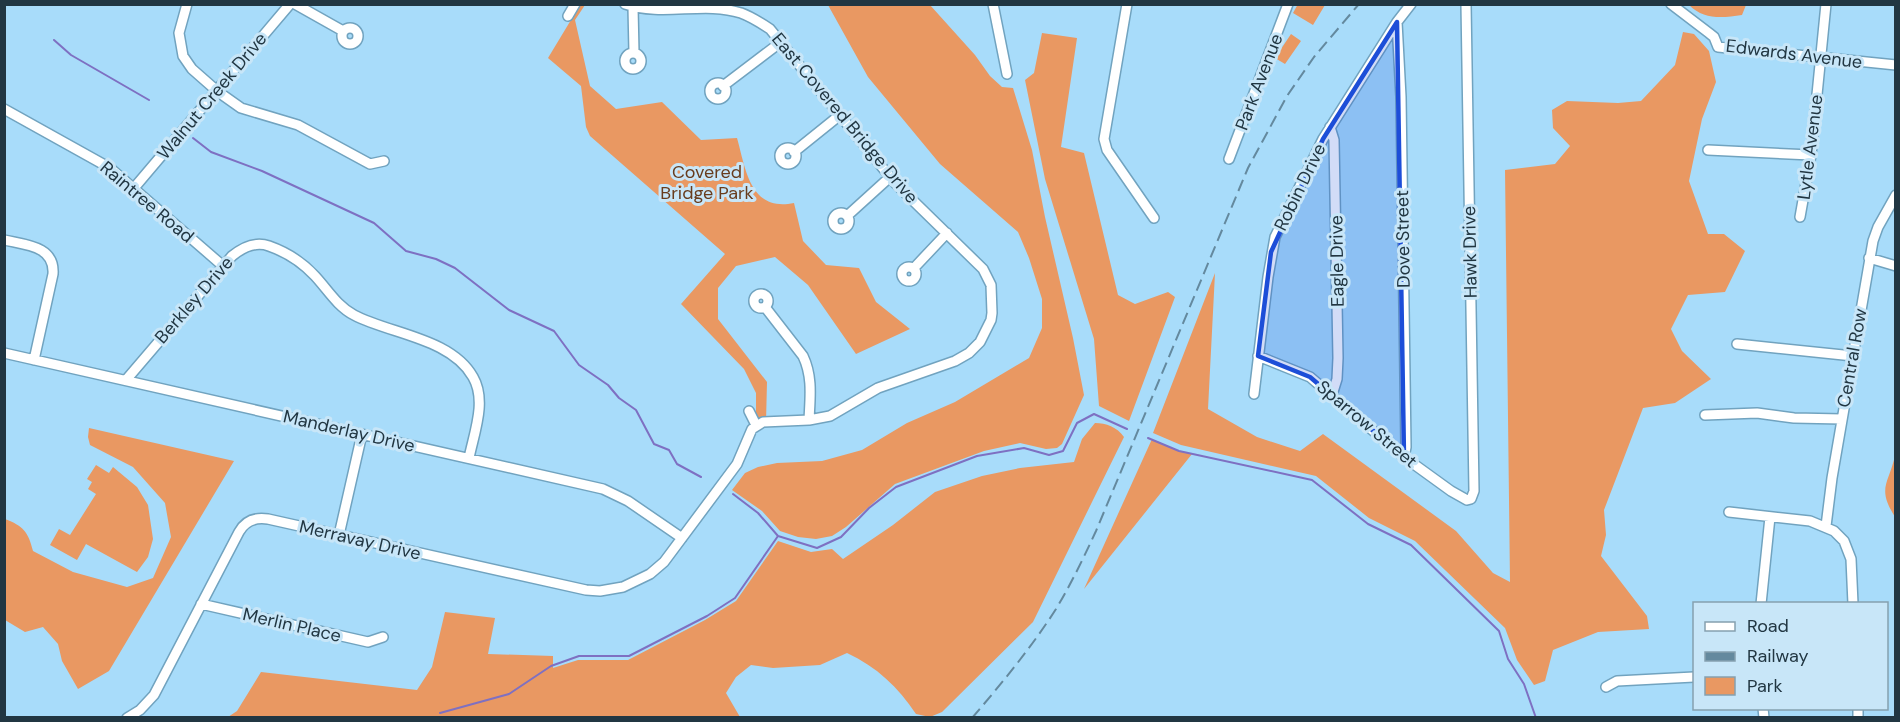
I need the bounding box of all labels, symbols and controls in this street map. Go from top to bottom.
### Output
street label: Walnut Creek Drive [152,27,272,165]
street label: East Covered Bridge Drive [766,28,924,208]
street label: Park Avenue [1230,30,1288,134]
street label: Edwards Avenue [1724,34,1864,74]
street label: Lytle Avenue [1792,93,1828,201]
street label: Robin Drive [1269,139,1331,235]
street label: Raintree Road [95,156,199,248]
park label: Covered Bridge Park [660,160,754,205]
street label: Dove Street [1390,190,1416,288]
street label: Hawk Drive [1457,206,1483,298]
street label: Eagle Drive [1324,215,1350,307]
street label: Berkley Drive [149,251,239,349]
street label: Central Row [1831,306,1873,409]
street label: Sparrow Street [1312,375,1422,473]
street label: Manderlay Drive [281,404,417,458]
street label: Merravay Drive [297,514,423,566]
street label: Merlin Place [240,602,344,648]
legend [1693,602,1888,710]
text: Road [1747,614,1789,638]
text: Railway [1747,644,1809,668]
text: Park [1747,674,1783,698]

